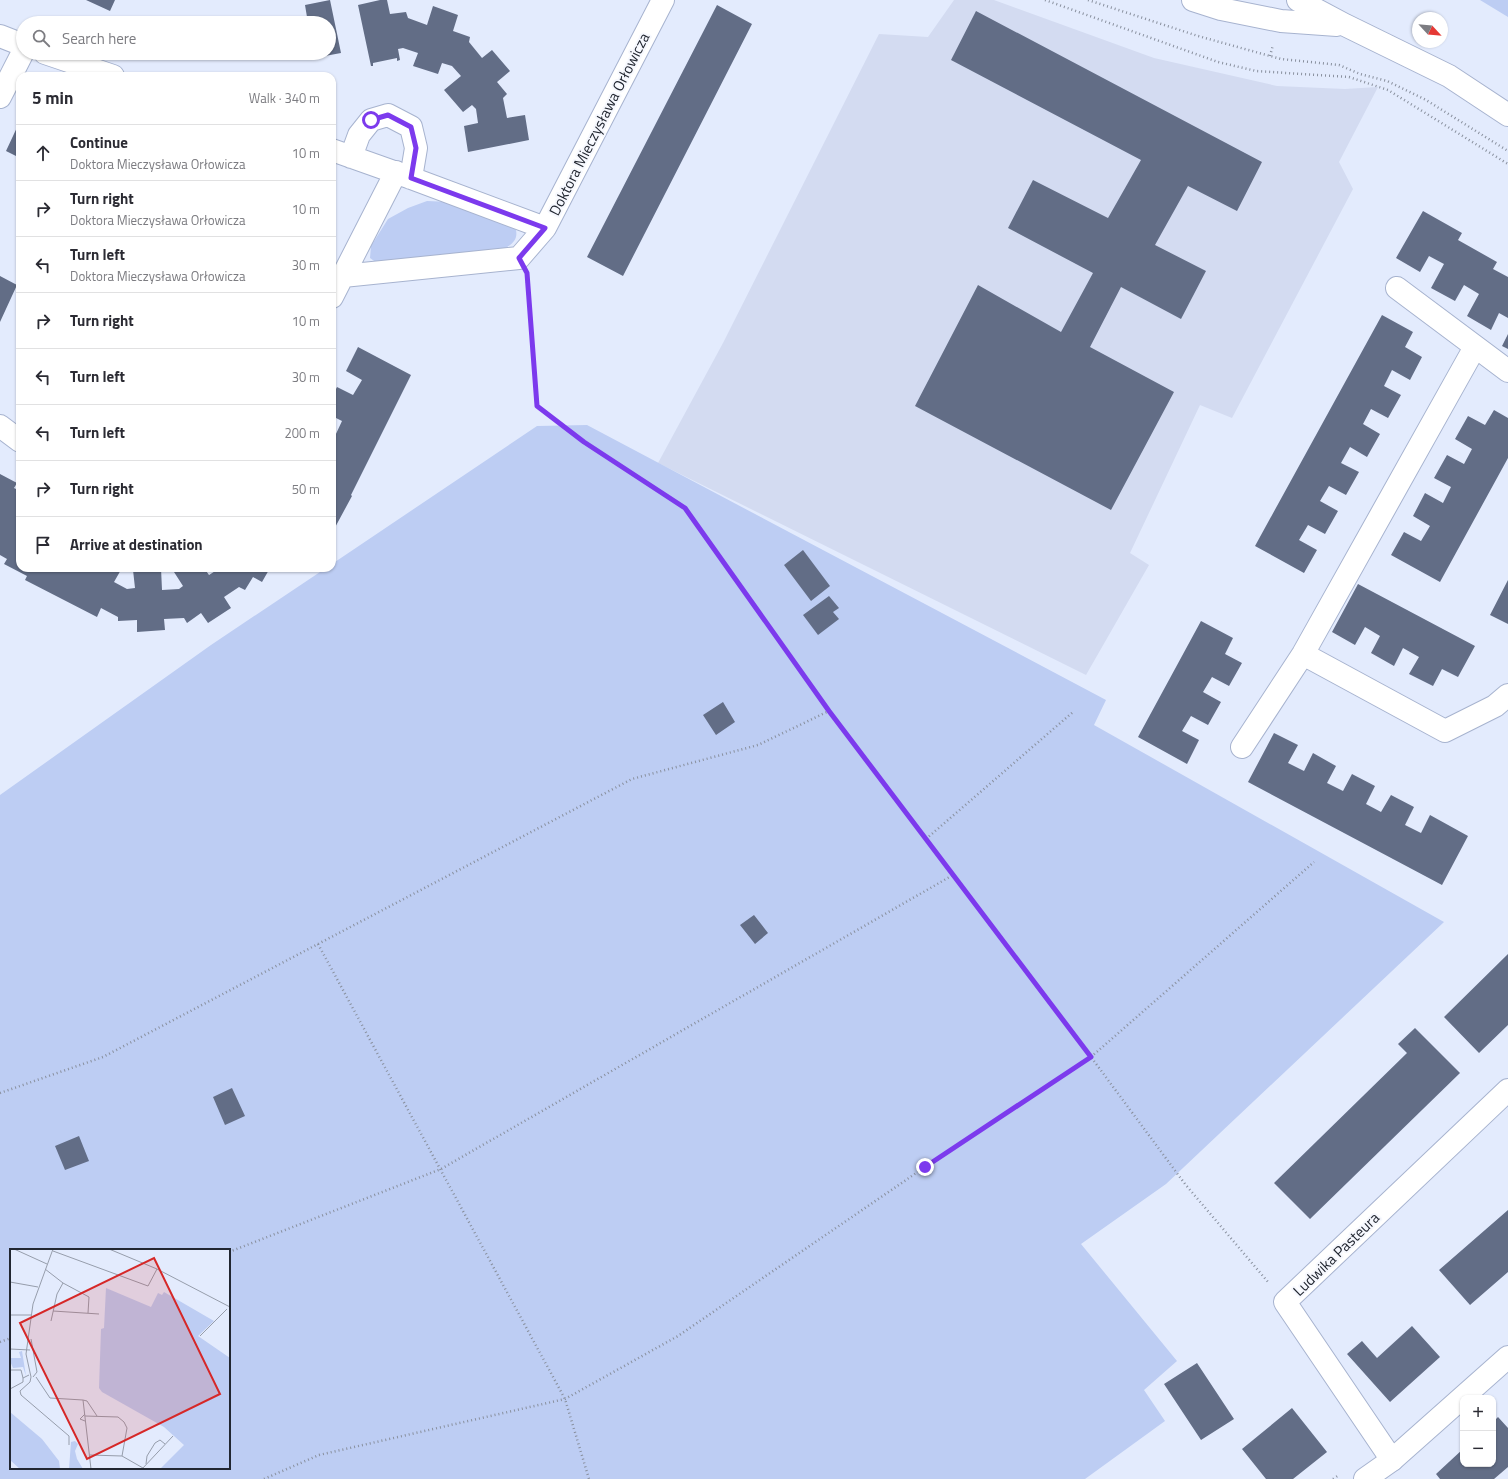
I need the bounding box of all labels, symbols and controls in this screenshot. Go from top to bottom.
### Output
north arrow [1412,12,1448,48]
search box [16,16,336,60]
icon: search [30,27,52,49]
text: Search here [62,27,136,50]
street label: Doktora Mieczysława Orłowicza [543,28,655,219]
text: 5 min [32,85,73,111]
text: Walk · 340 m [249,88,320,108]
route start [362,111,380,129]
text: Continue [70,131,128,154]
icon: ahead [32,142,54,164]
text: 10 m [292,143,320,163]
text: Doktora Mieczysława Orłowicza [70,154,245,174]
text: Turn right [70,187,134,210]
icon: right [32,198,54,220]
text: 10 m [292,199,320,219]
text: Doktora Mieczysława Orłowicza [70,210,245,230]
text: Turn left [70,243,125,266]
icon: left [32,254,54,276]
text: 30 m [292,255,320,275]
text: Doktora Mieczysława Orłowicza [70,266,245,286]
text: Turn right [70,309,134,332]
icon: right [32,310,54,332]
text: 10 m [292,311,320,331]
text: Turn left [70,365,125,388]
icon: left [32,366,54,388]
text: 30 m [292,367,320,387]
text: Turn left [70,421,125,444]
icon: left [32,422,54,444]
text: 200 m [284,423,320,443]
text: Turn right [70,477,134,500]
icon: right [32,478,54,500]
text: 50 m [292,479,320,499]
text: Arrive at destination [70,533,203,556]
icon: arrive [32,534,54,556]
route end [916,1158,934,1176]
street label: Ludwika Pasteura [1288,1206,1385,1301]
inset map [10,1249,230,1469]
map controls [1460,1395,1496,1467]
button: + [1460,1395,1496,1431]
button: − [1460,1431,1496,1467]

